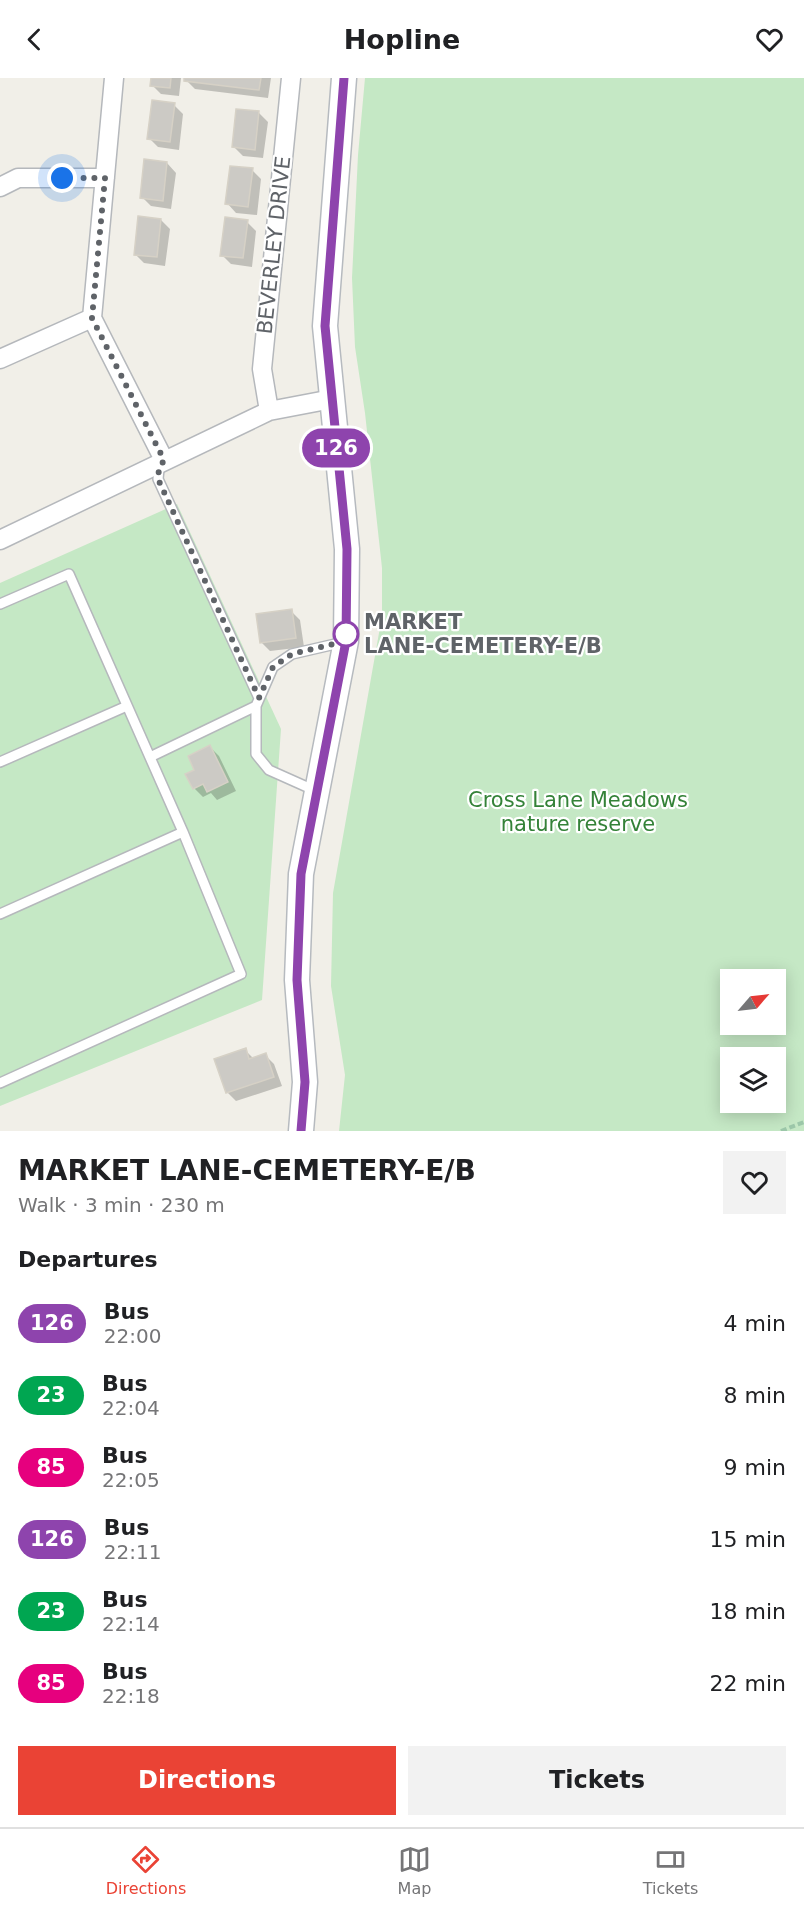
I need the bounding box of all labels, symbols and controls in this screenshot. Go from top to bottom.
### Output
icon: back [18,23,51,56]
icon: heart [753,23,786,56]
text: Hopline [344,24,460,55]
street label: BEVERLEY DRIVE [253,155,295,335]
your location [47,163,77,193]
line badge: 126 [302,428,370,467]
text: 126 [314,436,358,460]
place label: MARKET LANE-CEMETERY-E/B [364,610,602,658]
marker: MARKET LANE-CEMETERY-E/B [333,621,359,647]
park label: Cross Lane Meadows nature reserve [468,788,688,836]
north arrow [720,969,786,1035]
map controls [720,969,786,1113]
button: layers [720,1047,786,1113]
button: heart [723,1151,786,1214]
text: MARKET LANE-CEMETERY-E/B [18,1154,476,1187]
text: Walk · 3 min · 230 m [18,1193,225,1217]
text: Departures [18,1247,158,1272]
text: Bus [104,1299,149,1324]
text: 126 [30,1311,74,1335]
text: 4 min [724,1311,786,1336]
text: 22:00 [104,1324,161,1348]
text: Bus [102,1371,148,1396]
text: 23 [36,1383,66,1407]
text: 8 min [724,1383,786,1408]
text: 22:04 [102,1396,160,1420]
text: Bus [102,1443,148,1468]
text: 85 [36,1455,66,1479]
text: 9 min [724,1455,786,1480]
text: 22:05 [102,1468,160,1492]
text: Bus [104,1515,149,1540]
text: 126 [30,1527,74,1551]
text: 15 min [710,1527,786,1552]
text: 22:11 [104,1540,161,1564]
text: Bus [102,1587,148,1612]
text: 23 [36,1599,66,1623]
text: 18 min [710,1599,786,1624]
text: 22:14 [102,1612,160,1636]
text: Bus [102,1659,148,1684]
text: 85 [36,1671,66,1695]
text: 22 min [710,1671,786,1696]
text: 22:18 [102,1684,160,1708]
button: Directions [18,1746,396,1815]
button: Tickets [408,1746,786,1815]
tab: Directions [106,1843,186,1898]
tab: Map [398,1843,431,1898]
tab: Tickets [643,1843,698,1898]

